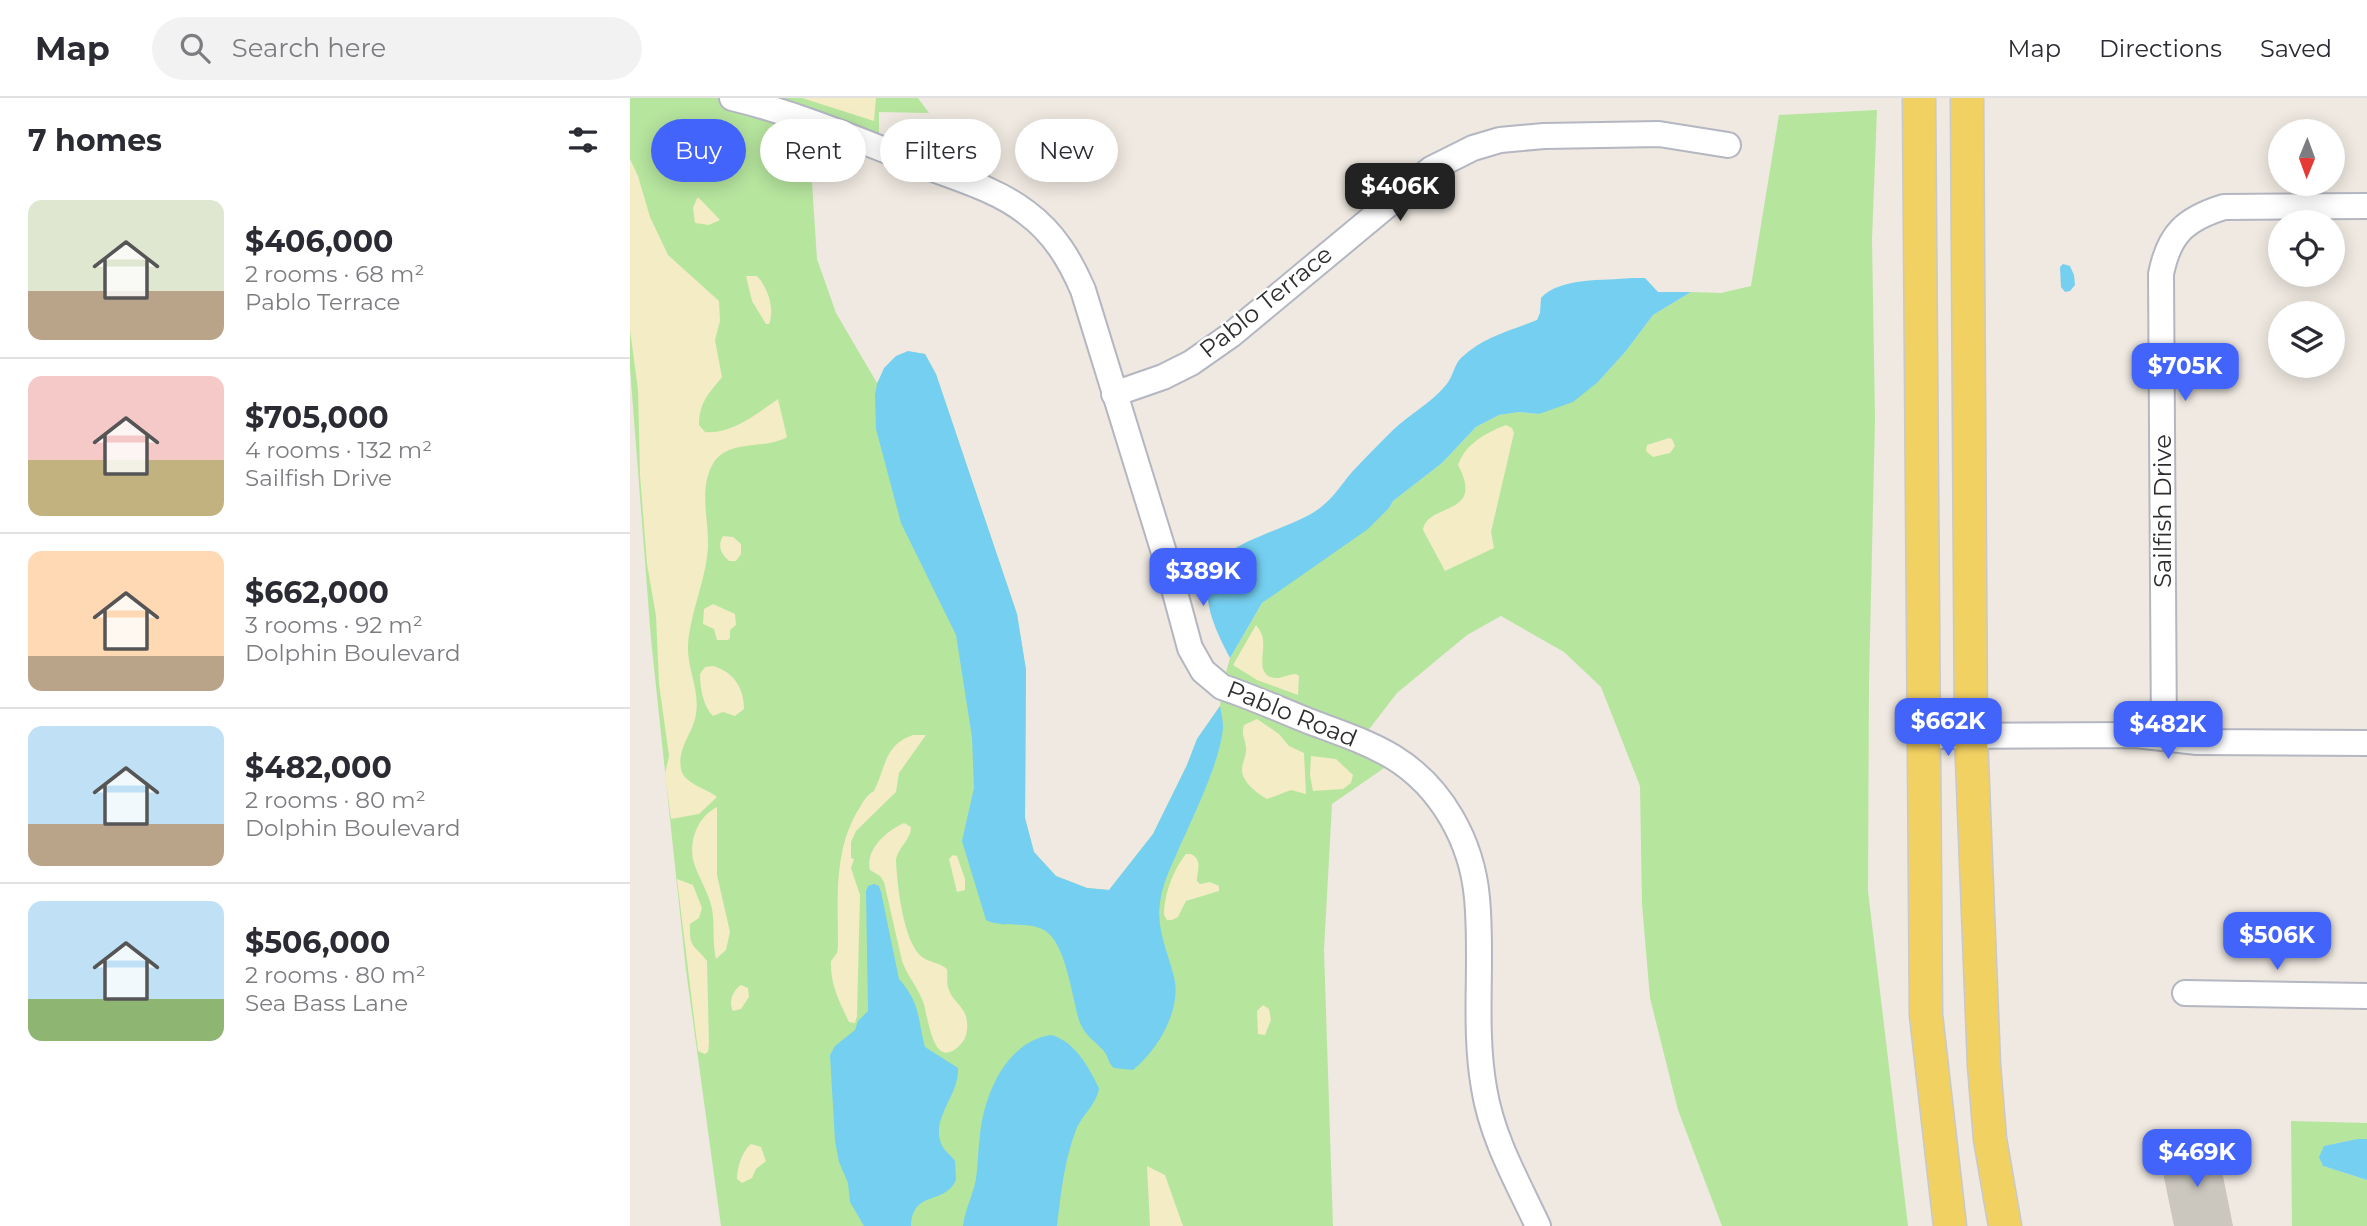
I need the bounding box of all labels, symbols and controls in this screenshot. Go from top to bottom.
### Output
search box [152,17,642,80]
text: Map [35,28,110,68]
icon: search [176,29,214,67]
text: Search here [232,32,386,64]
text: Map [2008,34,2061,63]
text: Directions [2099,34,2222,63]
text: Saved [2260,34,2332,63]
chip: Buy [651,119,746,182]
chip: Rent [760,119,866,182]
chip: Filters [880,119,1001,182]
chip: New [1015,119,1118,182]
north arrow [2268,119,2345,196]
map controls [2268,119,2345,378]
icon: filters [564,121,602,159]
text: 7 homes [28,122,162,159]
pin: $406K [1351,164,1449,223]
text: $406K [1361,172,1439,200]
button: locate [2268,210,2345,287]
text: $406,000 [245,223,393,260]
icon: home [84,228,168,312]
street label: Pablo Terrace [1194,239,1338,364]
text: 2 rooms · 68 m² [245,260,424,288]
text: Pablo Terrace [245,288,400,316]
button: layers [2268,301,2345,378]
pin: $705K [2136,344,2234,403]
text: $705K [2148,352,2222,380]
text: $705,000 [245,399,389,436]
icon: home [84,404,168,488]
street label: Sailfish Drive [2148,434,2177,588]
text: 4 rooms · 132 m² [245,436,432,464]
text: Sailfish Drive [245,464,392,492]
pin: $389K [1154,548,1252,608]
text: $389K [1165,557,1241,585]
text: $662,000 [245,574,389,611]
icon: home [84,579,168,663]
text: 3 rooms · 92 m² [245,611,423,639]
text: Dolphin Boulevard [245,639,461,667]
street label: Pablo Road [1223,674,1362,753]
pin: $662K [1899,698,1997,758]
pin: $482K [2119,702,2217,761]
text: $662K [1911,707,1985,735]
text: $482K [2130,710,2206,738]
text: $482,000 [245,749,392,786]
icon: home [84,754,168,838]
text: 2 rooms · 80 m² [245,786,426,814]
text: Dolphin Boulevard [245,814,461,842]
pin: $506K [2228,912,2326,972]
text: $506K [2239,921,2315,949]
text: $506,000 [245,924,390,961]
icon: home [84,929,168,1013]
text: 2 rooms · 80 m² [245,961,426,989]
text: Sea Bass Lane [245,989,408,1017]
pin: $469K [2148,1130,2246,1189]
text: $469K [2158,1138,2236,1166]

